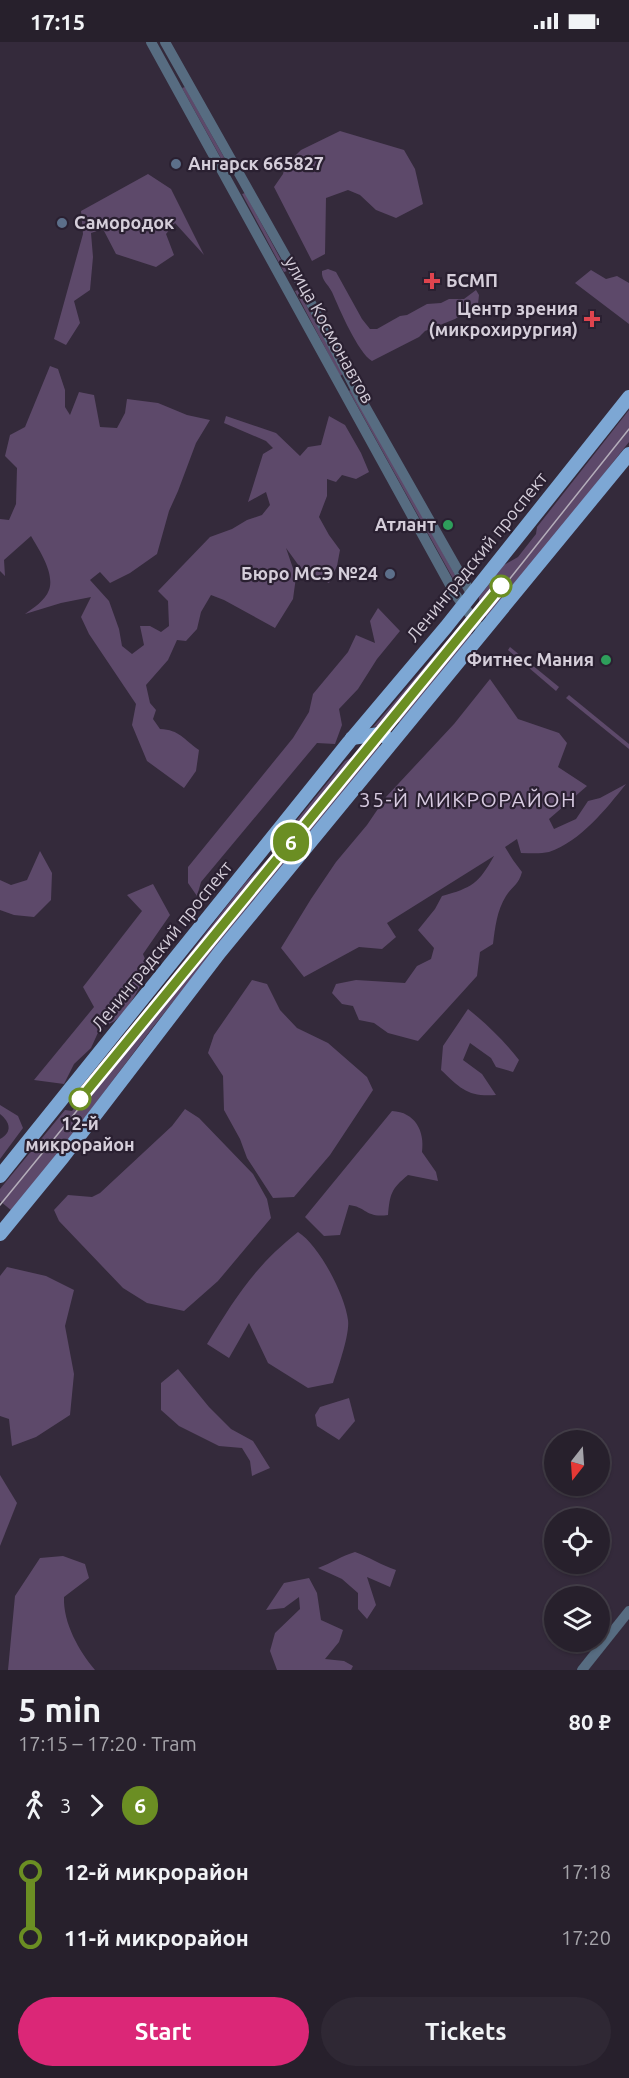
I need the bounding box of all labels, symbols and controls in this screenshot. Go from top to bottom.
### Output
text: 17:15 [30,9,85,34]
place label: Ангарск 665827 [188,153,324,173]
marker: Ангарск 665827 [169,157,183,171]
place label: Самородок [74,212,175,232]
marker: Самородок [55,216,69,230]
street label: улица Космонавтов [281,253,379,406]
place label: БСМП [446,270,498,290]
marker: БСМП [423,272,441,290]
place label: Центр зрения (микрохирургия) [429,298,578,340]
marker: Центр зрения (микрохирургия) [583,310,601,328]
street label: Ленинградский проспект [402,468,551,645]
place label: Атлант [375,514,436,534]
marker: Атлант [441,518,455,532]
place label: Бюро МСЭ №24 [241,563,378,583]
marker: Бюро МСЭ №24 [383,567,397,581]
unlabelled marker [490,575,512,597]
place label: Фитнес Мания [466,649,594,669]
marker: Фитнес Мания [599,653,613,667]
district label: 35-Й МИКРОРАЙОН [359,787,577,811]
line badge: 6 [272,822,310,862]
text: 6 [285,830,297,854]
street label: Ленинградский проспект [87,857,236,1034]
marker: 12-й микрорайон [69,1088,91,1110]
place label: 12-й микрорайон [25,1113,135,1154]
north arrow [544,1430,610,1496]
map controls [544,1430,610,1652]
button: locate [544,1508,610,1574]
button: layers [544,1586,610,1652]
text: 5 min [18,1691,101,1728]
text: 80 ₽ [569,1709,611,1734]
text: 17:15 – 17:20 · Tram [18,1732,197,1755]
icon: walk [18,1789,51,1822]
icon: forward [80,1789,113,1822]
text: 6 [134,1793,146,1817]
text: 3 [60,1794,71,1817]
text: 12-й микрорайон [64,1859,249,1884]
text: 17:18 [561,1860,611,1883]
text: 11-й микрорайон [64,1925,249,1950]
text: 17:20 [561,1926,611,1949]
button: Start [18,1997,309,2066]
button: Tickets [321,1997,611,2066]

